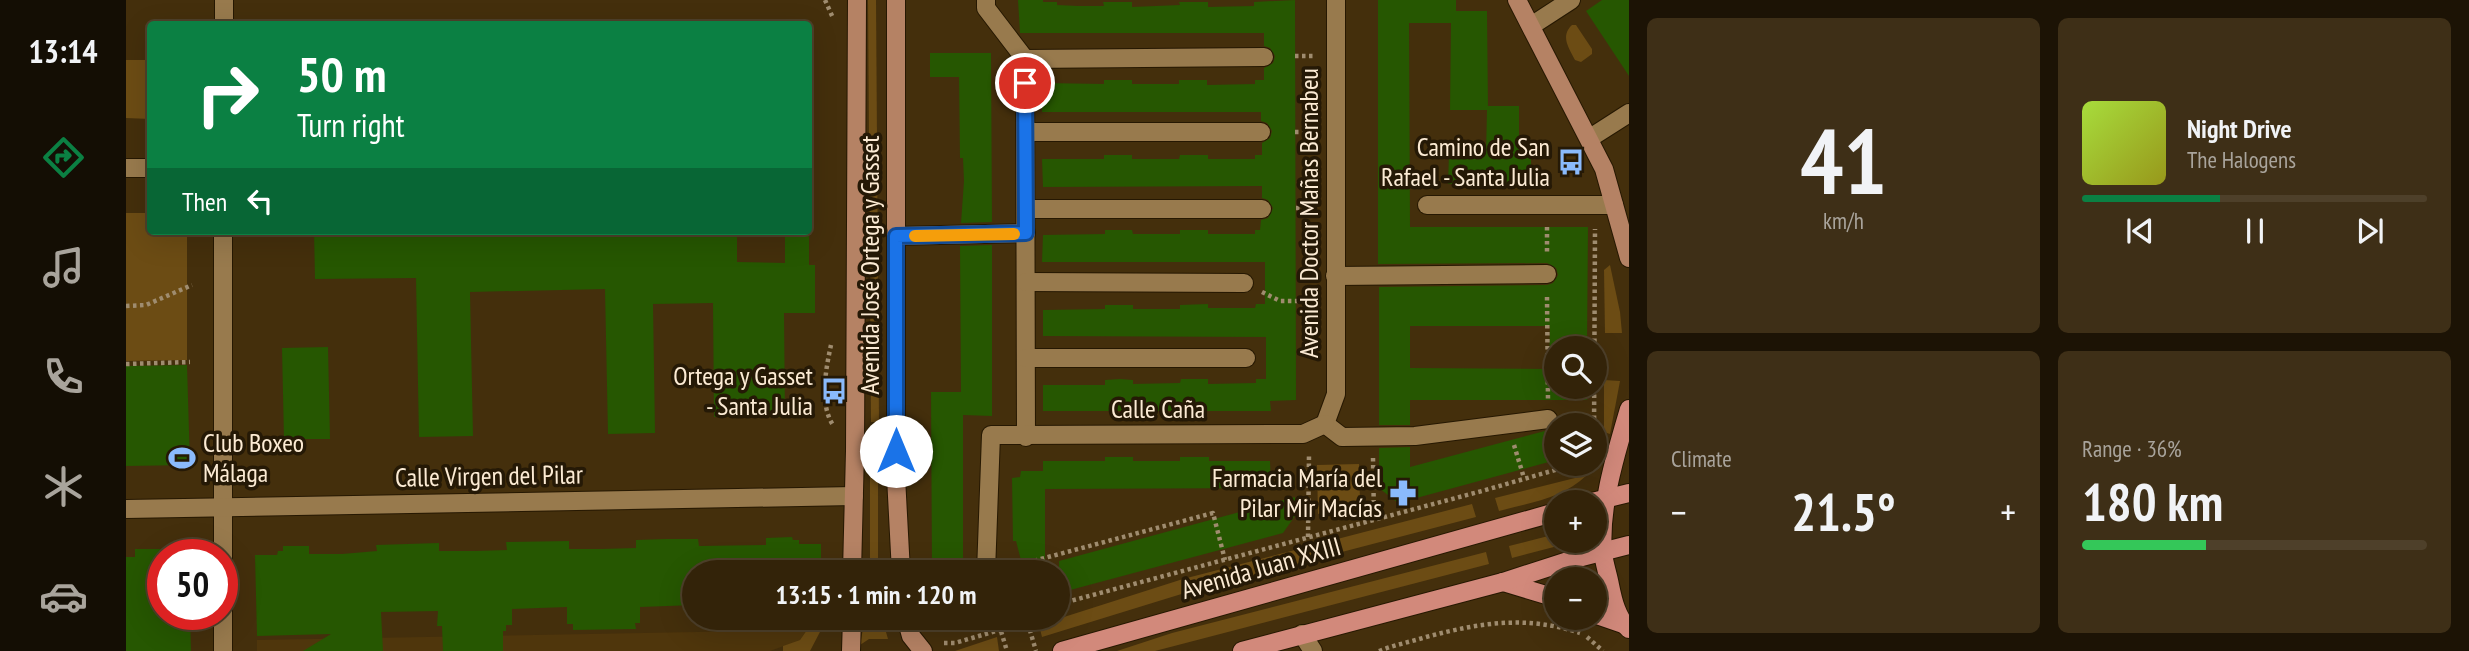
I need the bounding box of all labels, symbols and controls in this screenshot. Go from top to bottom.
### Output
text: 13:14 [28,30,98,72]
text: 50 m [297,42,386,106]
icon: right [182,49,273,140]
pin [995,53,1055,113]
icon: arrive [1006,64,1044,102]
street label: Avenida Doctor Mañas Bernabeu [1292,68,1325,358]
text: 41 [1800,101,1887,219]
text: Turn right [297,104,405,146]
text: Night Drive [2187,112,2292,145]
place label: Camino de San Rafael - Santa Julia [1381,130,1550,193]
icon: directions [39,133,88,182]
street label: Avenida José Ortega y Gasset [853,136,886,394]
text: The Halogens [2187,145,2296,174]
bus stop icon: Camino de San Rafael - Santa Julia [1556,147,1586,177]
icon: left [241,182,279,220]
text: Then [182,185,227,218]
text: km/h [1823,206,1864,235]
icon: previous [2121,212,2159,250]
icon: pause [2236,212,2274,250]
icon: next [2351,212,2389,250]
icon: music [39,243,88,292]
map controls [1544,336,1607,630]
button: search [1544,336,1607,399]
icon: phone [39,352,88,401]
place label: Ortega y Gasset - Santa Julia [673,359,813,422]
bus stop icon: Ortega y Gasset - Santa Julia [819,376,849,406]
street label: Calle Caña [1111,392,1205,425]
button: layers [1544,413,1607,476]
position arrow [859,414,933,488]
place label: Club Boxeo Málaga [203,426,304,489]
text: Range · 36% [2082,434,2182,463]
sports icon: Club Boxeo Málaga [167,443,197,473]
text: Climate [1671,444,1732,473]
street label: Calle Virgen del Pilar [395,457,583,494]
place label: Farmacia María del Pilar Mir Macías [1212,461,1382,524]
icon: climate [39,462,88,511]
text: 180 km [2082,468,2223,535]
pharmacy icon: Farmacia María del Pilar Mir Macías [1388,478,1418,508]
text: 21.5° [1791,478,1896,545]
text: − [1671,487,1687,536]
text: + [2000,487,2016,536]
button: + [1544,490,1607,553]
street label: Avenida Juan XXIII [1177,529,1344,606]
speed limit sign: 50 [147,539,238,630]
button: − [1544,567,1607,630]
icon: car [39,572,88,621]
text: 13:15 · 1 min · 120 m [776,578,976,611]

